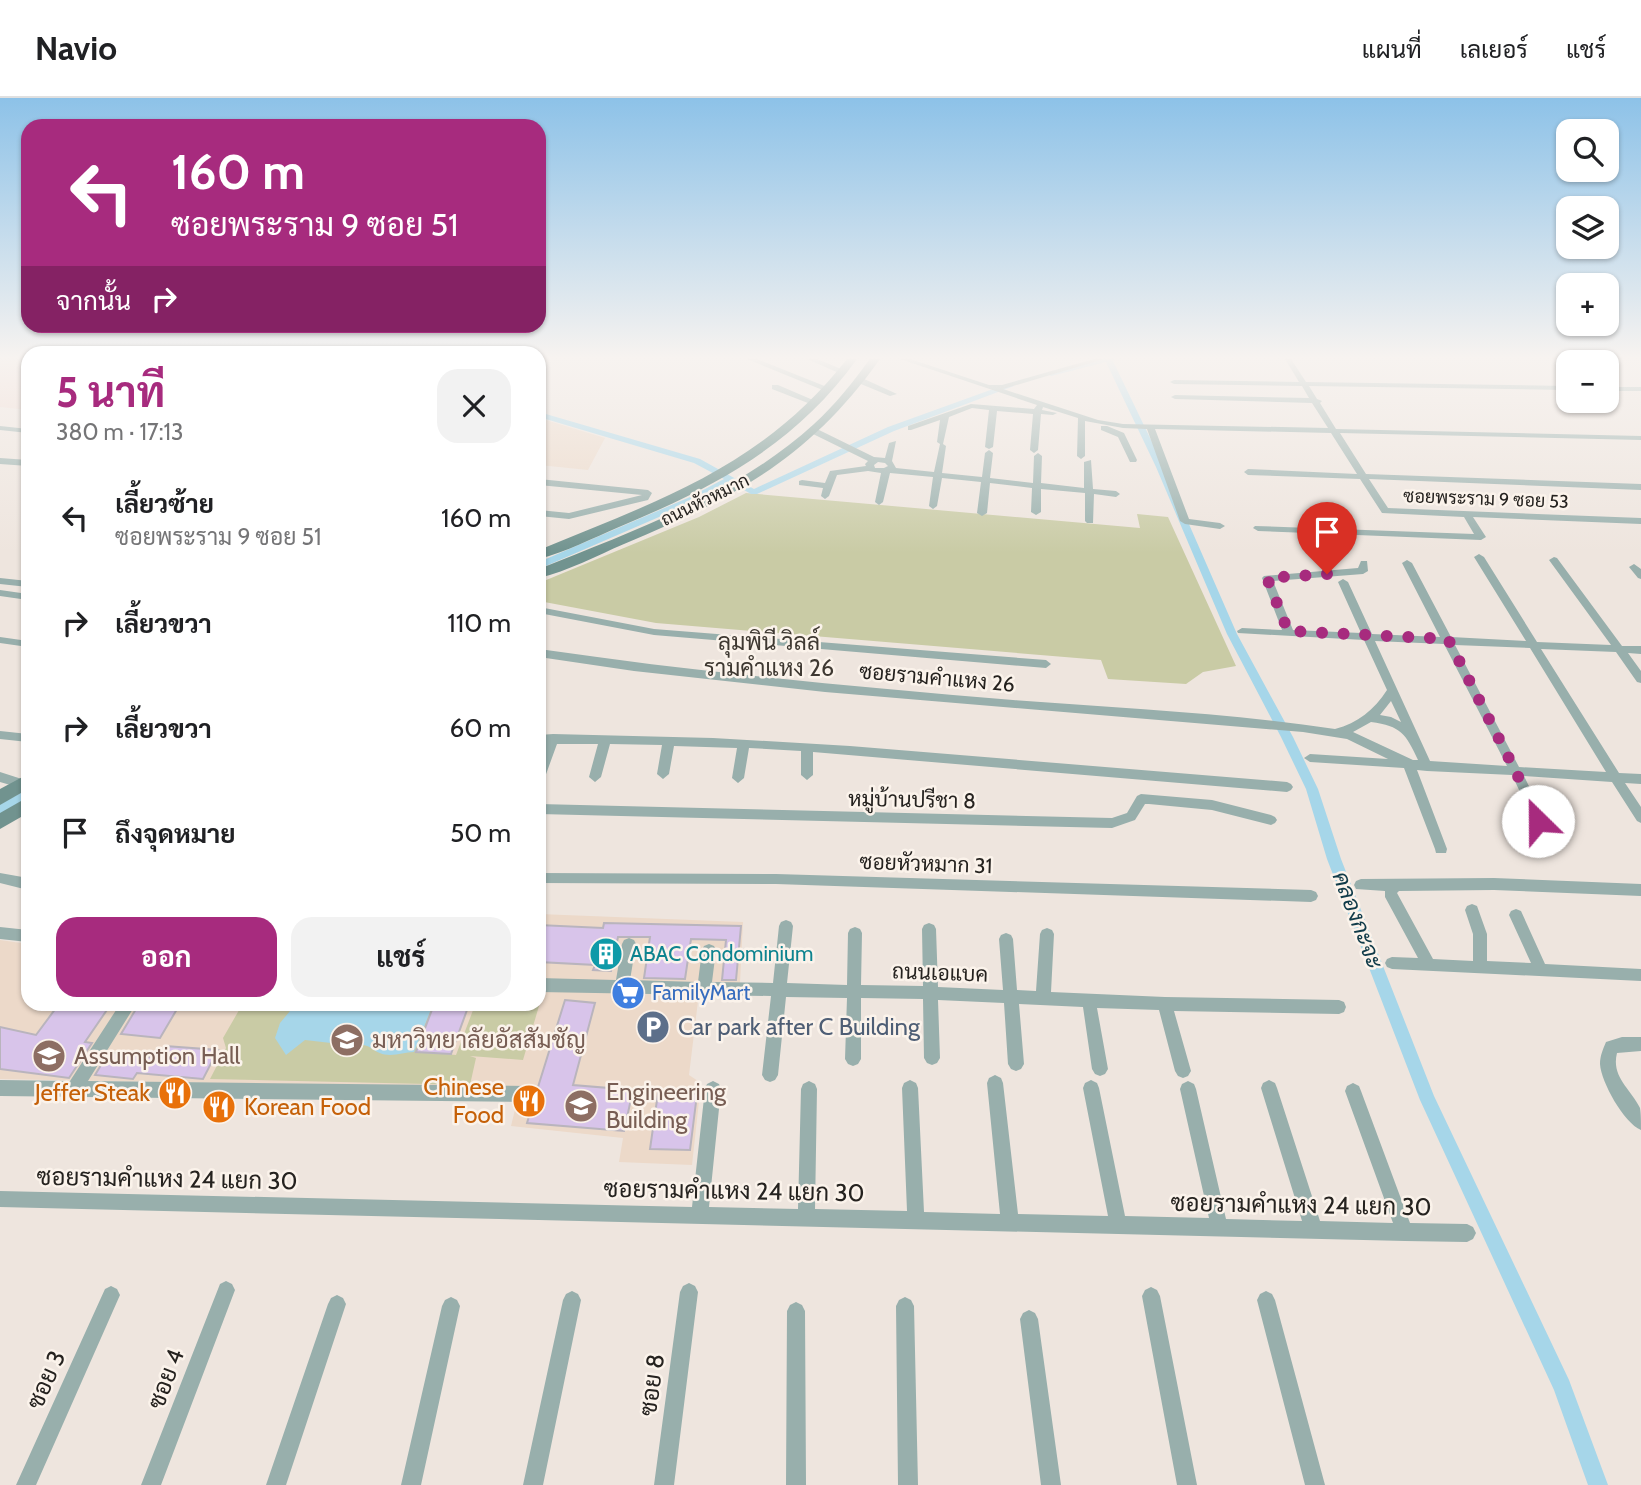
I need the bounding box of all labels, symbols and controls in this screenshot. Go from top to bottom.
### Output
text: Navio [35,28,117,68]
text: แผนที่ [1362,35,1422,64]
text: เลเยอร์ [1460,35,1528,64]
text: แชร์ [1566,35,1606,64]
map controls [1556,119,1619,413]
button: search [1556,119,1619,182]
text: 160 m [171,142,305,201]
icon: left [56,147,147,238]
button: layers [1556,196,1619,259]
text: ซอยพระราม 9 ซอย 51 [171,205,458,244]
button: + [1556,273,1619,336]
icon: right [145,280,183,318]
text: จากนั้น [56,285,131,317]
button: − [1556,350,1619,413]
text: 5 นาที [56,366,165,418]
button: close [437,369,511,443]
text: 380 m · 17:13 [56,418,183,446]
street label: ถนนหัวหมาก [657,469,753,531]
street label: ซอยพระราม 9 ซอย 53 [1403,485,1569,513]
text: เลี้ยวซ้าย [115,488,214,520]
icon: left [56,499,94,537]
text: 160 m [441,502,511,534]
pin [1297,502,1357,574]
icon: arrive [1308,513,1346,551]
text: ซอยพระราม 9 ซอย 51 [115,523,322,551]
icon: right [56,604,94,642]
text: 110 m [447,607,511,639]
text: เลี้ยวขวา [115,608,212,640]
district label: ลุมพินี วิลล์ รามคำแหง 26 [704,626,834,682]
street label: ซอยรามคำแหง 26 [858,658,1016,697]
icon: right [56,709,94,747]
text: 60 m [449,712,511,744]
text: เลี้ยวขวา [115,713,212,745]
position arrow [1501,784,1575,858]
street label: หมู่บ้านปรีชา 8 [848,786,976,816]
icon: arrive [56,814,94,852]
text: 50 m [450,817,511,849]
text: ถึงจุดหมาย [115,818,236,850]
street label: ซอยหัวหมาก 31 [859,849,993,878]
water label: คลองกะจะ [1327,867,1390,973]
button: ออก [56,917,277,997]
button: แชร์ [291,917,511,997]
building icon: ABAC Condominium [587,935,625,973]
place label: ABAC Condominium [630,941,813,966]
street label: ถนนเอแบค [892,958,989,987]
supermarket icon: FamilyMart [609,974,647,1012]
place label: FamilyMart [652,980,750,1005]
parking icon: Car park after C Building [634,1008,672,1046]
place label: Car park after C Building [678,1012,921,1041]
school or university icon: มหาวิทยาลัยอัสสัมชัญ [328,1021,366,1059]
place label: มหาวิทยาลัยอัสสัมชัญ [372,1025,586,1054]
school or university icon: Assumption Hall [30,1037,68,1075]
place label: Assumption Hall [74,1041,241,1070]
place label: Chinese Food [423,1072,504,1129]
restaurant icon: Jeffer Steak [156,1074,194,1112]
place label: Engineering Building [606,1077,727,1134]
place label: Jeffer Steak [34,1078,150,1107]
restaurant icon: Chinese Food [510,1082,548,1120]
school or university icon: Engineering Building [562,1087,600,1125]
restaurant icon: Korean Food [200,1088,238,1126]
place label: Korean Food [244,1092,371,1121]
street label: ซอยรามคำแหง 24 แยก 30 [36,1162,298,1195]
street label: ซอยรามคำแหง 24 แยก 30 [603,1174,865,1207]
street label: ซอยรามคำแหง 24 แยก 30 [1170,1188,1432,1221]
street label: ซอย 4 [141,1345,190,1413]
street label: ซอย 3 [20,1346,71,1414]
street label: ซอย 8 [633,1352,670,1418]

